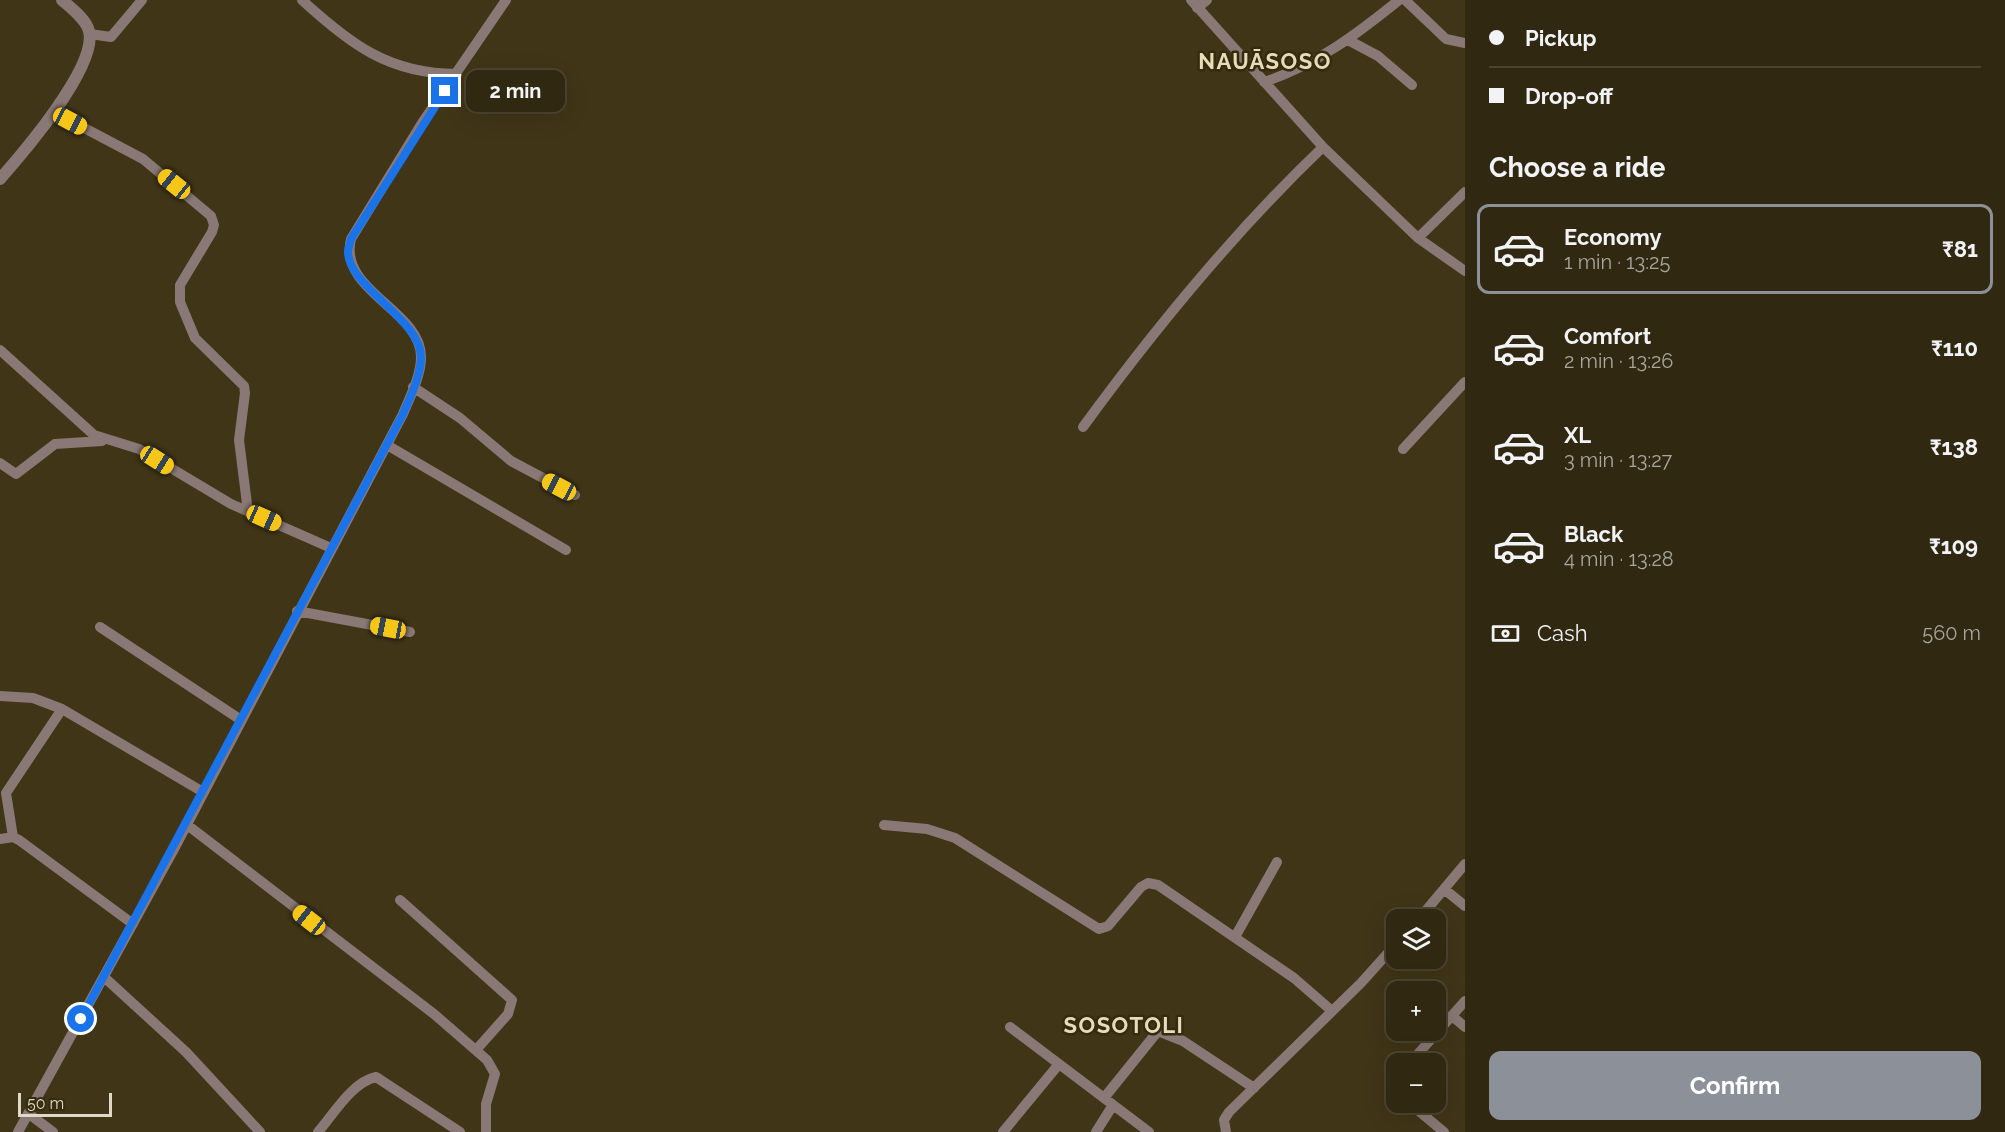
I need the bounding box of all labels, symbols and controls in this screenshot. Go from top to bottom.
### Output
text: Pickup [1525,25,1597,51]
district label: NAUĀSOSO [1198,48,1332,74]
callout: 2 min [466,70,565,112]
route end [431,77,458,104]
text: 2 min [490,79,541,103]
text: Drop-off [1525,83,1613,109]
car [50,105,90,137]
text: Choose a ride [1489,152,1665,183]
car [154,166,194,202]
icon: car [1492,222,1546,276]
text: Economy [1564,224,1662,250]
text: ₹81 [1942,236,1978,262]
text: 1 min · 13:25 [1564,250,1670,274]
icon: car [1492,321,1546,375]
text: Comfort [1564,323,1651,349]
text: ₹110 [1931,335,1978,361]
text: 2 min · 13:26 [1564,349,1673,373]
icon: car [1492,420,1546,474]
text: XL [1564,422,1591,448]
text: ₹138 [1930,434,1978,460]
car [137,443,177,477]
text: 3 min · 13:27 [1564,448,1672,472]
car [539,471,579,503]
car [244,502,284,534]
icon: car [1492,519,1546,573]
text: Black [1564,521,1623,547]
text: ₹109 [1929,533,1978,559]
text: 4 min · 13:28 [1564,547,1674,571]
car [369,616,407,640]
icon: cash [1489,617,1522,650]
text: Cash [1537,620,1588,646]
text: 560 m [1922,621,1981,645]
car [289,902,329,938]
map controls [1386,909,1446,1113]
button: layers [1386,909,1446,969]
button: + [1386,981,1446,1041]
route start [67,1005,94,1032]
district label: SOSOTOLI [1064,1012,1184,1038]
button: Confirm [1489,1051,1981,1120]
button: − [1386,1053,1446,1113]
scale bar [18,1090,112,1118]
text: 50 m [27,1094,64,1113]

